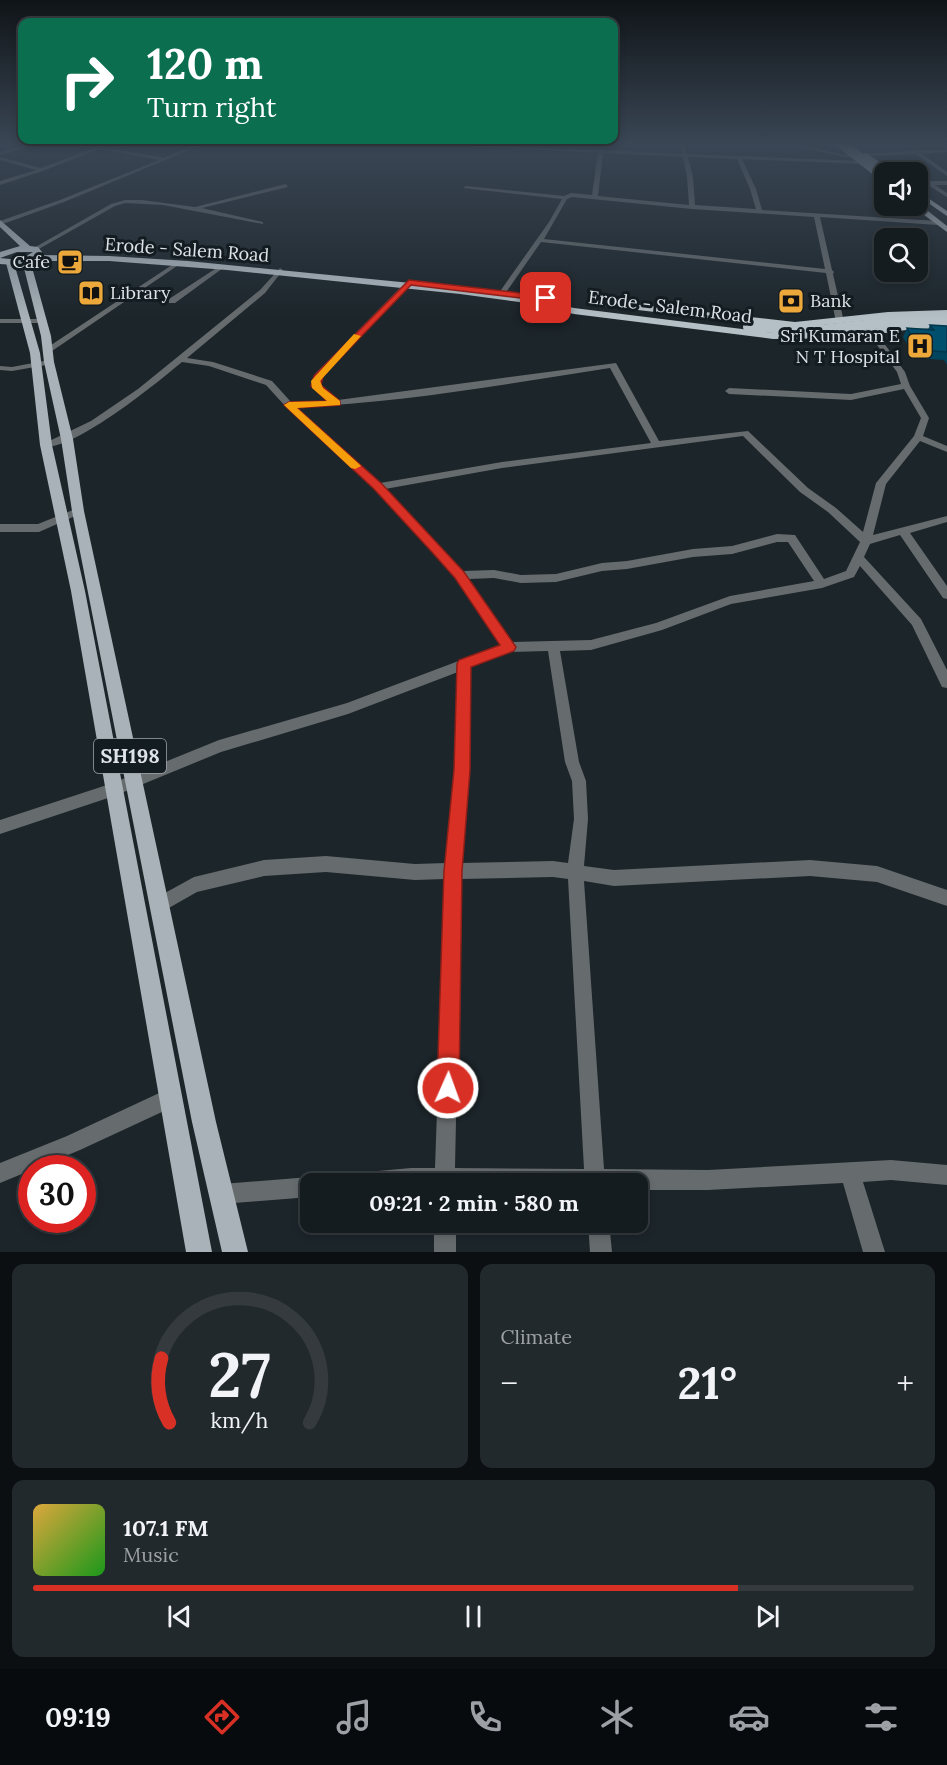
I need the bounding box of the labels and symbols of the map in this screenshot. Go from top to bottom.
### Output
street label: Erode - Salem Road [104,232,270,267]
cafe icon: Cafe [55,247,85,277]
place label: Cafe [12,250,50,273]
pin [520,272,571,323]
library icon: Library [76,278,106,308]
place label: Library [110,281,171,304]
street label: Erode - Salem Road [587,285,754,328]
bank icon: Bank [776,286,806,316]
place label: Bank [810,289,851,312]
place label: Sri Kumaran E N T Hospital [780,324,900,368]
hospital icon: Sri Kumaran E N T Hospital [905,331,935,361]
road number: SH198 [94,739,166,773]
position arrow [416,1056,480,1120]
speed limit sign: 30 [18,1155,96,1233]

